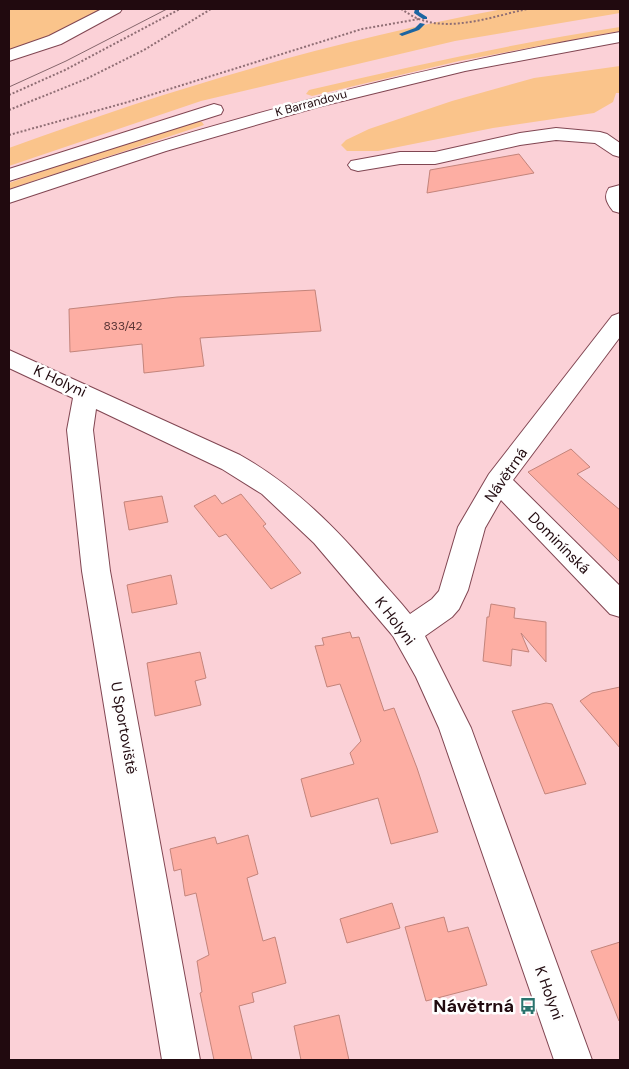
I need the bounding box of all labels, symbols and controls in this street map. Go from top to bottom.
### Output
street label: K Barrandovu [273,86,349,120]
house number: 833/42 [104,318,143,334]
street label: K Holyni [31,360,89,402]
street label: Návětrná [480,444,532,506]
street label: Dominínská [524,508,594,578]
street label: K Holyni [370,593,420,649]
street label: U Sportoviště [106,680,142,776]
street label: K Holyni [530,963,568,1023]
place label: Návětrná [433,994,514,1018]
bus stop icon: Návětrná [518,996,538,1016]

